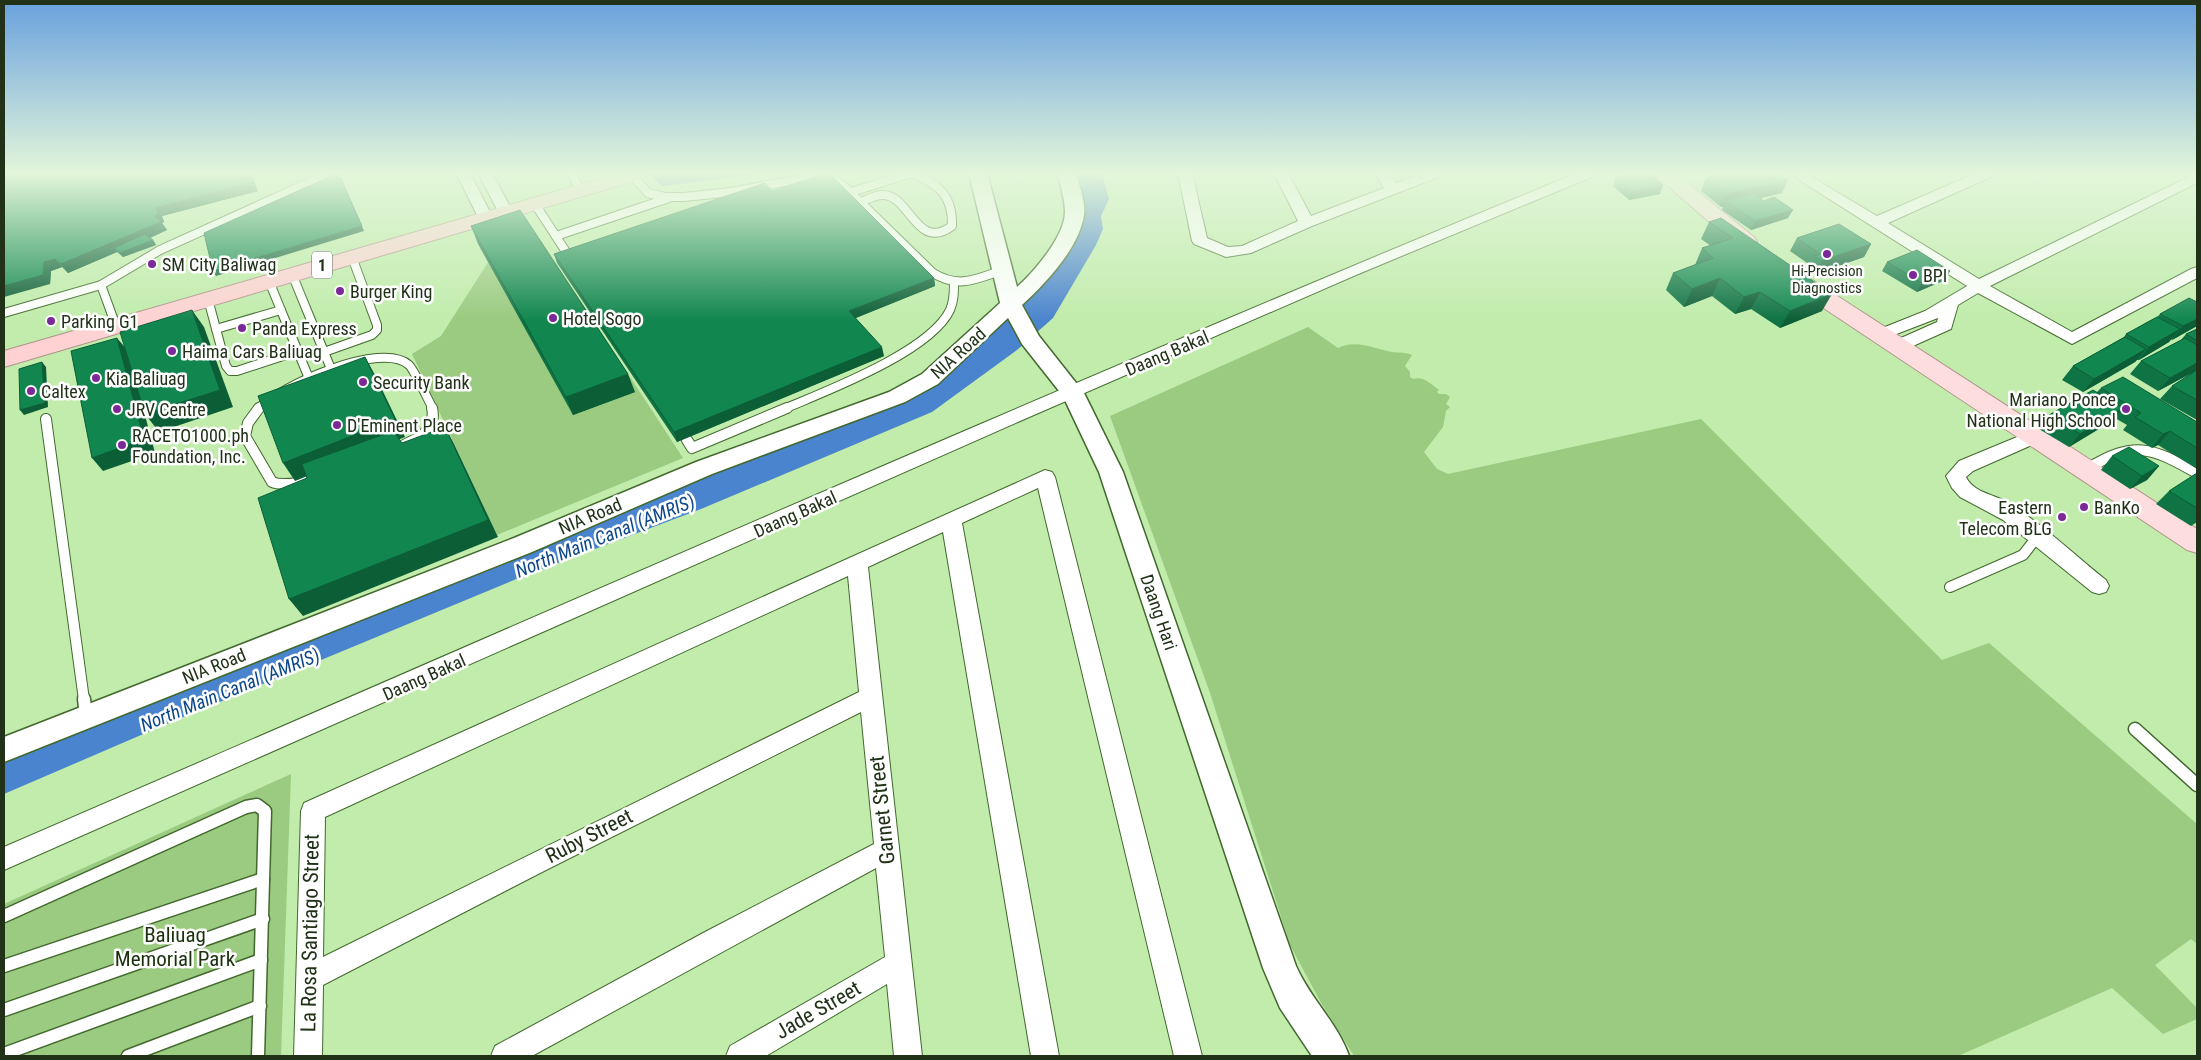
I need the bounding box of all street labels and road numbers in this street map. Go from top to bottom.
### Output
road number: 1 [312,252,332,278]
street label: NIA Road [926,323,990,383]
street label: Daang Bakal [1122,326,1212,380]
street label: Daang Bakal [750,486,840,542]
street label: NIA Road [555,493,625,539]
street label: Daang Hari [1136,571,1182,653]
street label: NIA Road [179,644,249,688]
street label: Daang Bakal [379,649,469,705]
street label: Garnet Street [864,754,900,866]
street label: Ruby Street [542,804,636,868]
street label: La Rosa Santiago Street [296,834,324,1032]
street label: Jade Street [771,976,865,1044]

